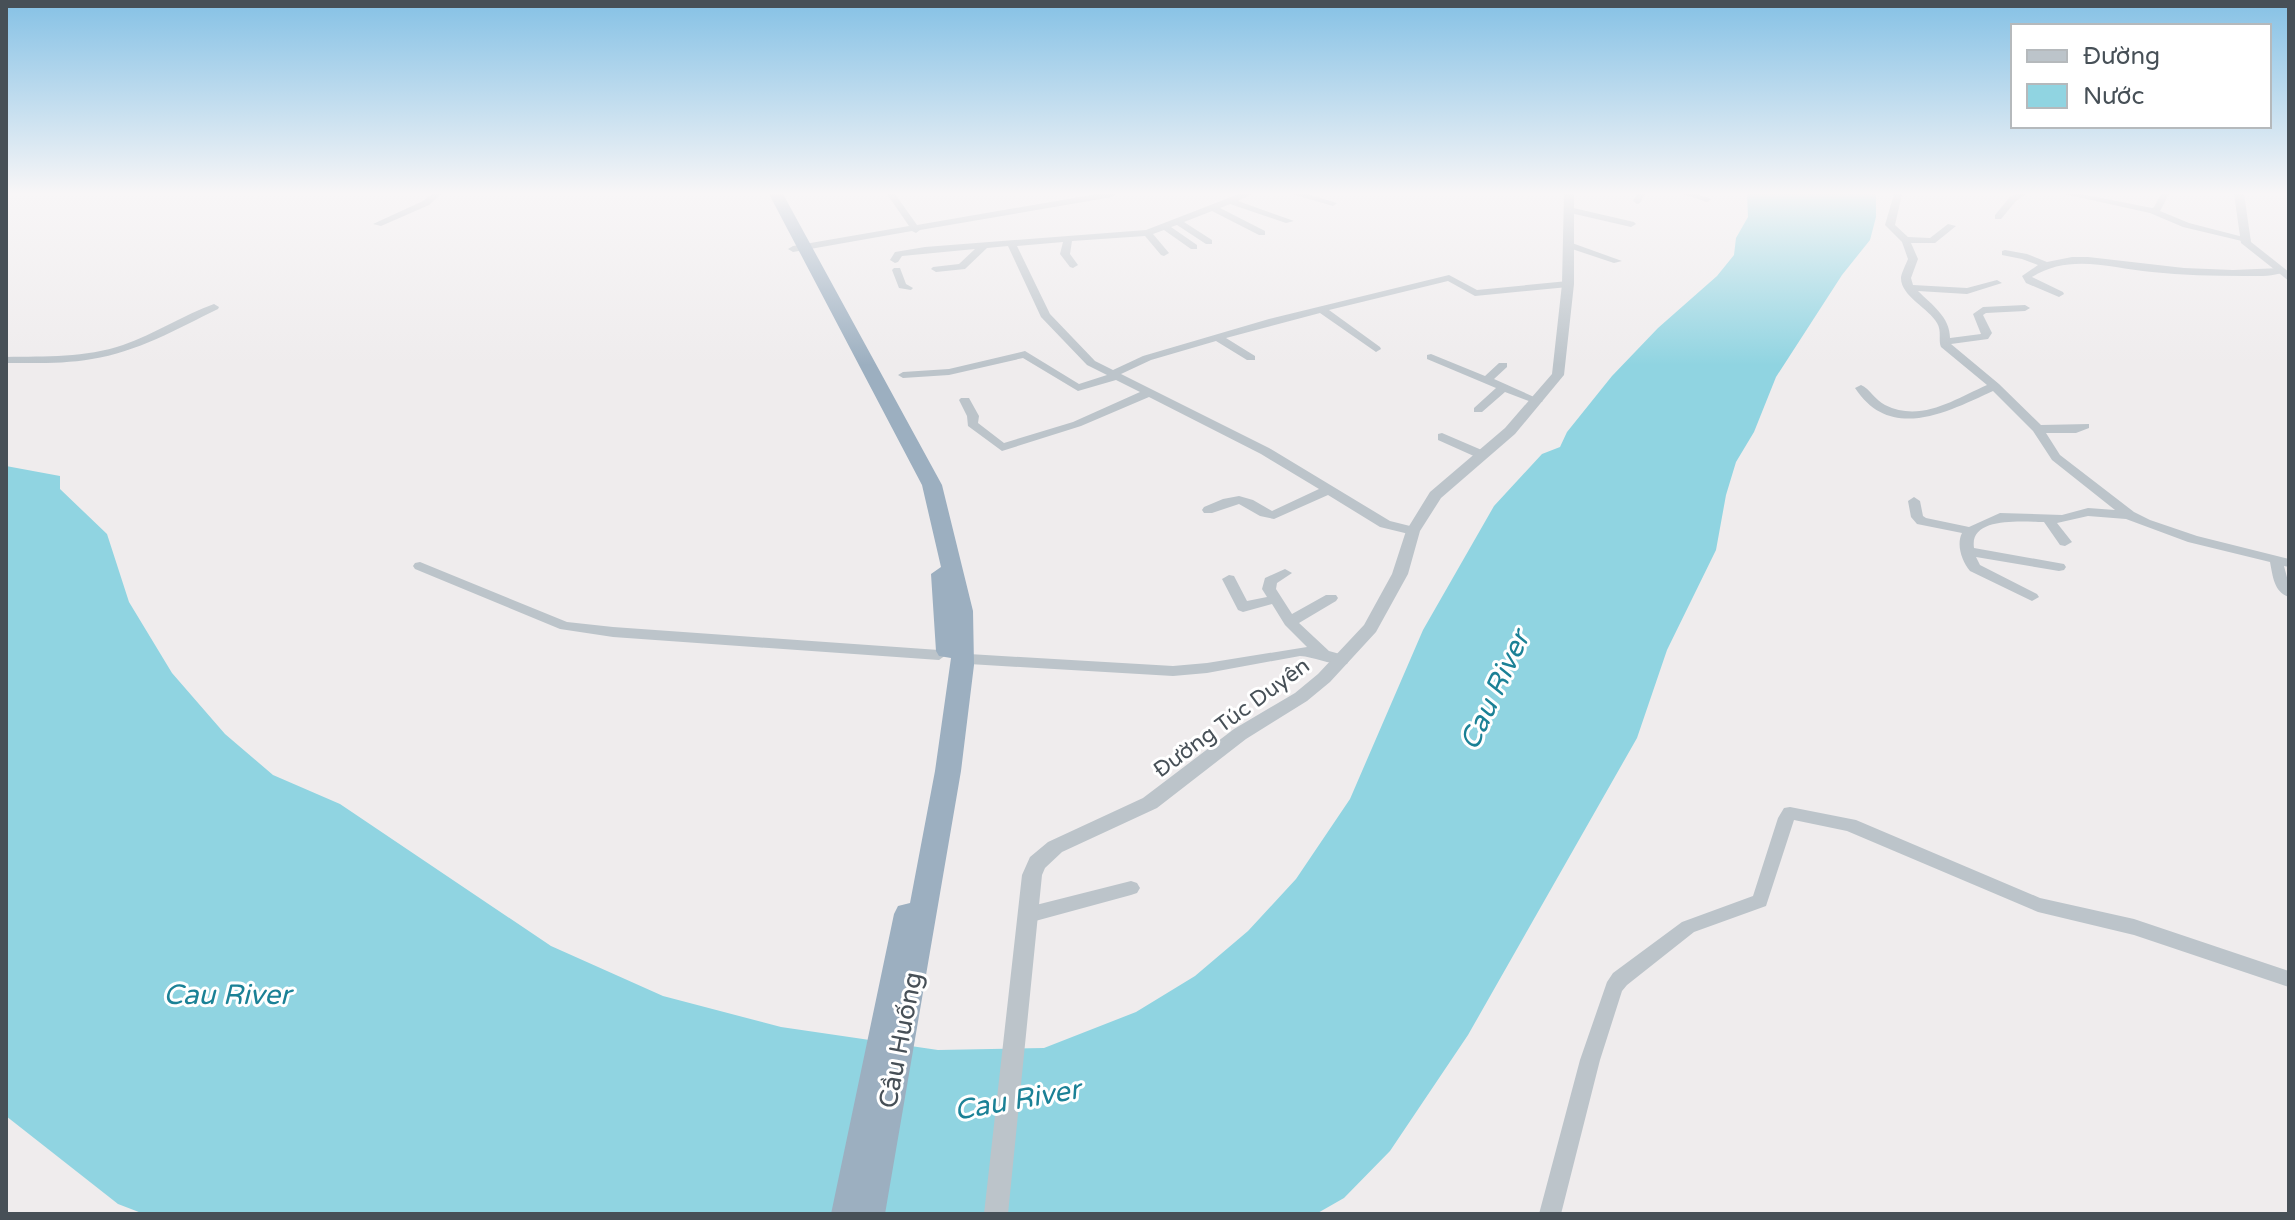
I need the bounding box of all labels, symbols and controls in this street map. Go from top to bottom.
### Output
legend [2011,24,2271,128]
text: Đường [2083,42,2160,71]
text: Nước [2083,82,2144,111]
water label: Cau River [1453,622,1539,755]
street label: Đường Túc Duyên [1148,652,1315,783]
street label: Cầu Huống [872,969,929,1111]
water label: Cau River [163,978,294,1012]
water label: Cau River [951,1072,1086,1128]

